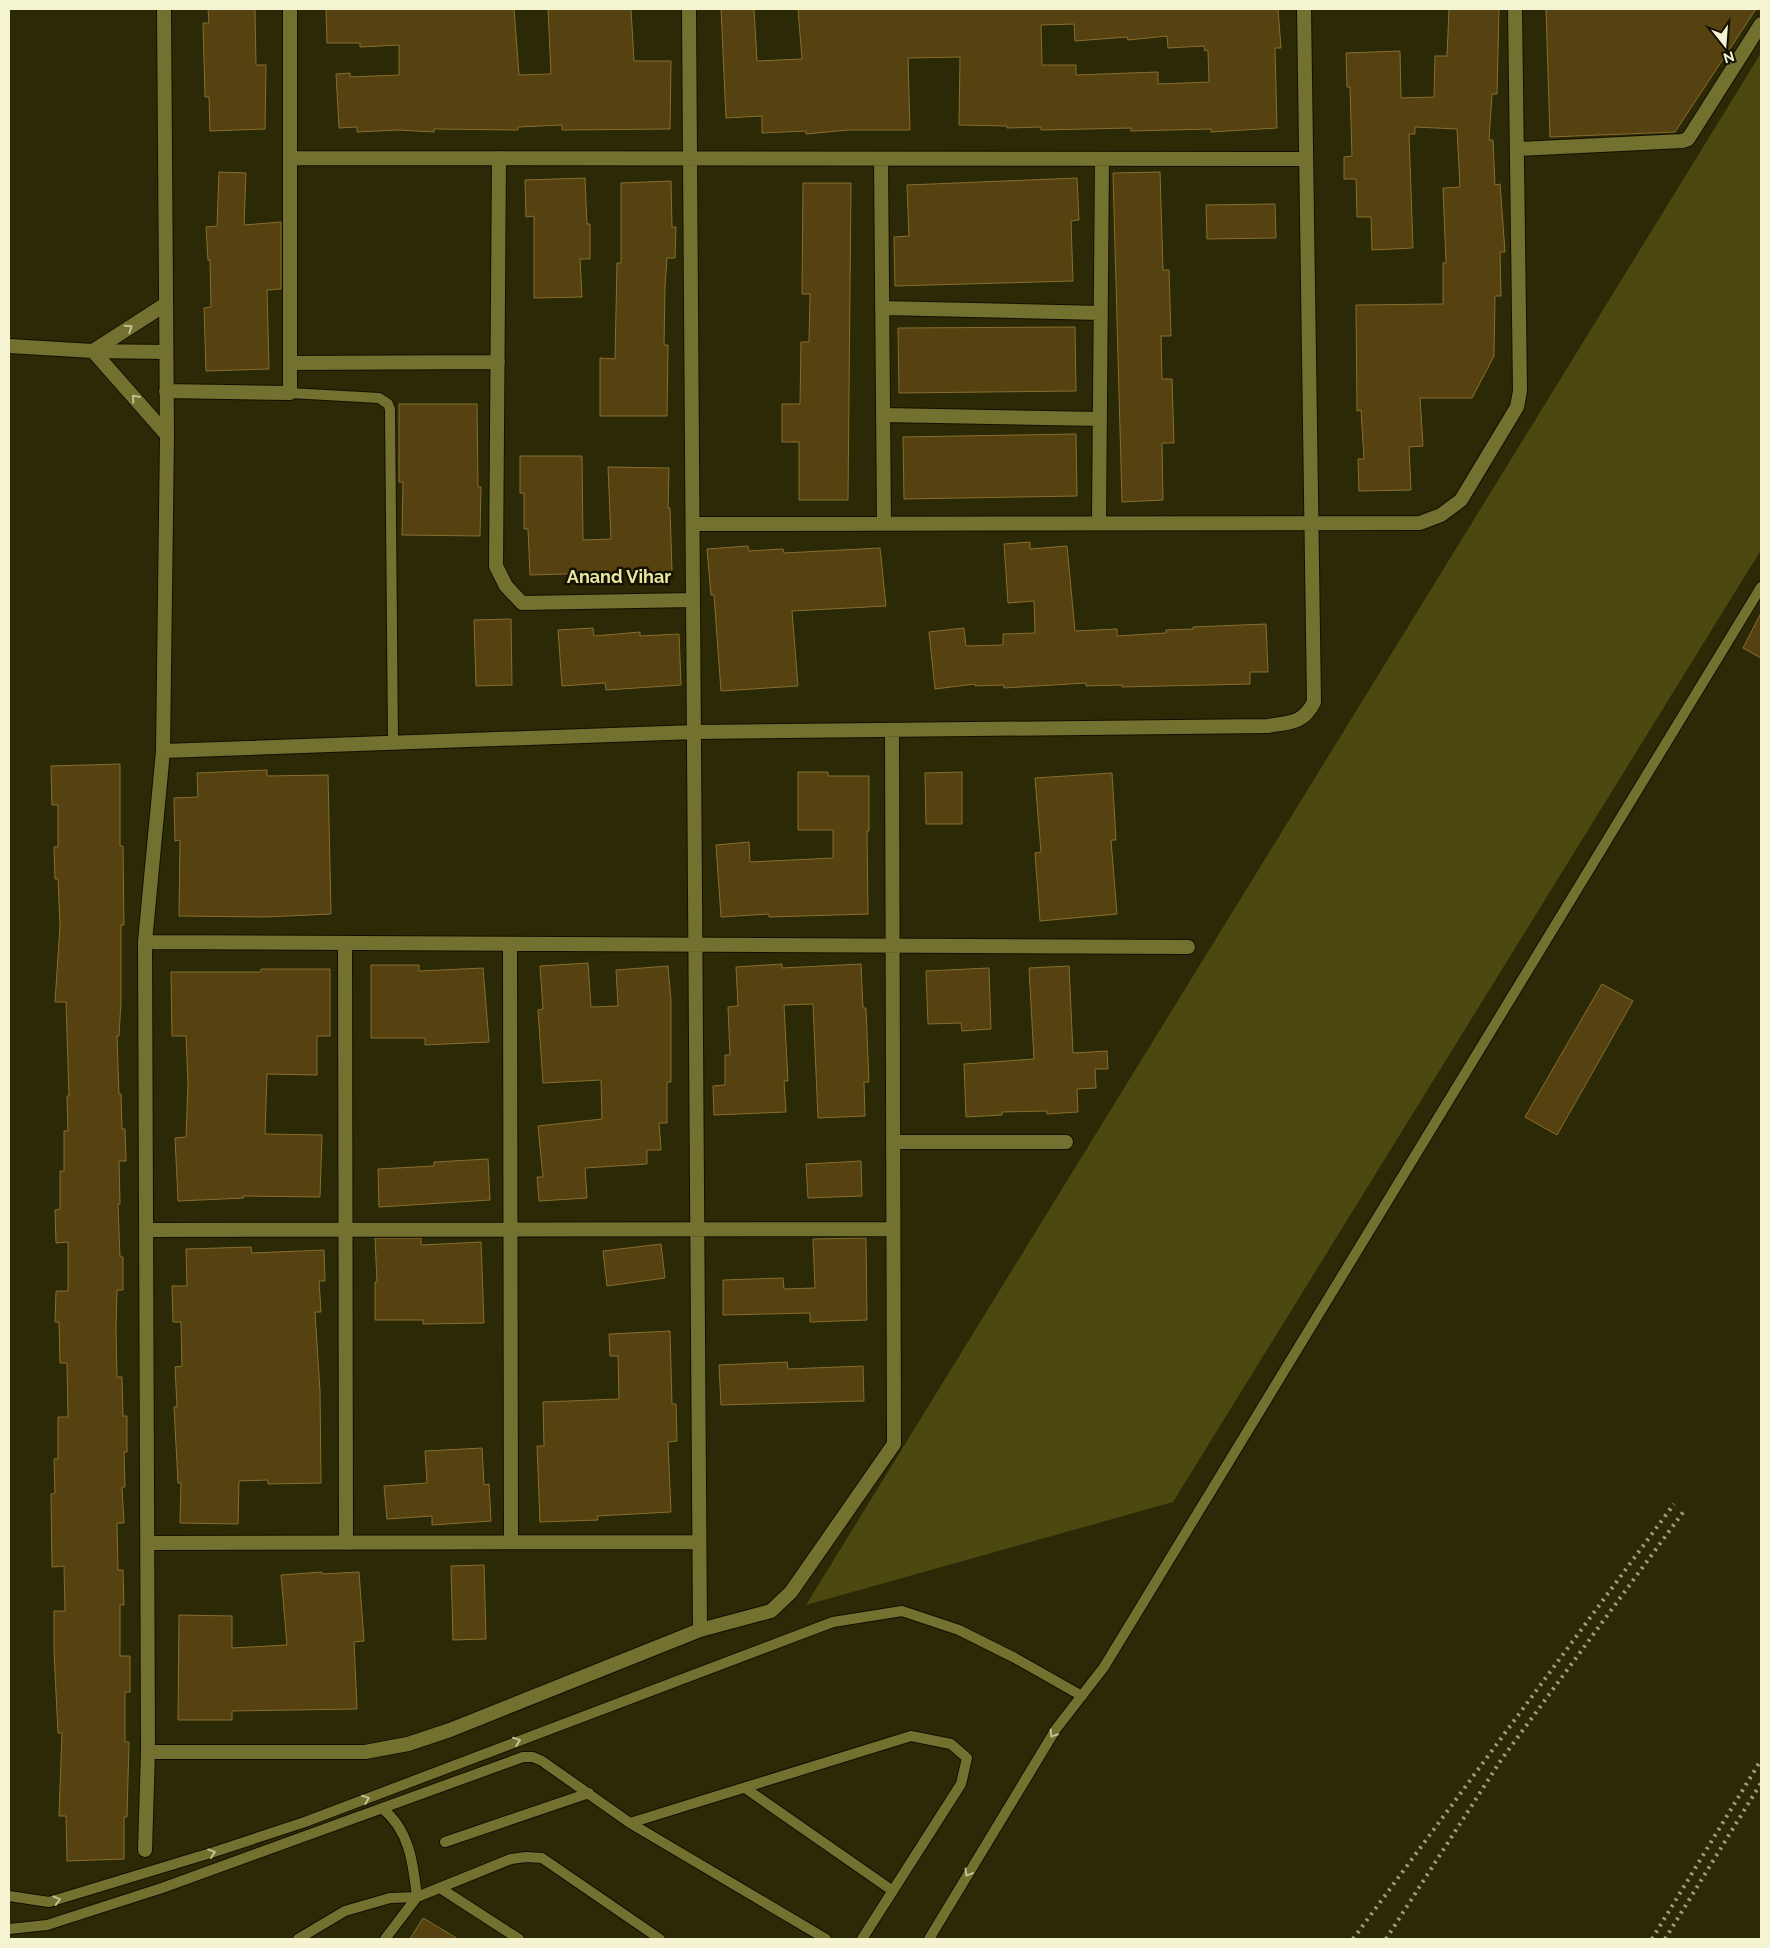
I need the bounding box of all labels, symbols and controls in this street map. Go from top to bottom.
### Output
north arrow [1700,20,1750,70]
text: N [1721,48,1736,67]
one-way arrow [124,324,133,334]
one-way arrow [132,395,141,404]
district label: Anand Vihar [567,566,671,587]
one-way arrow [1049,1729,1059,1738]
one-way arrow [513,1737,521,1747]
one-way arrow [361,1795,369,1805]
one-way arrow [208,1848,216,1858]
one-way arrow [965,1868,975,1877]
one-way arrow [52,1895,60,1905]

